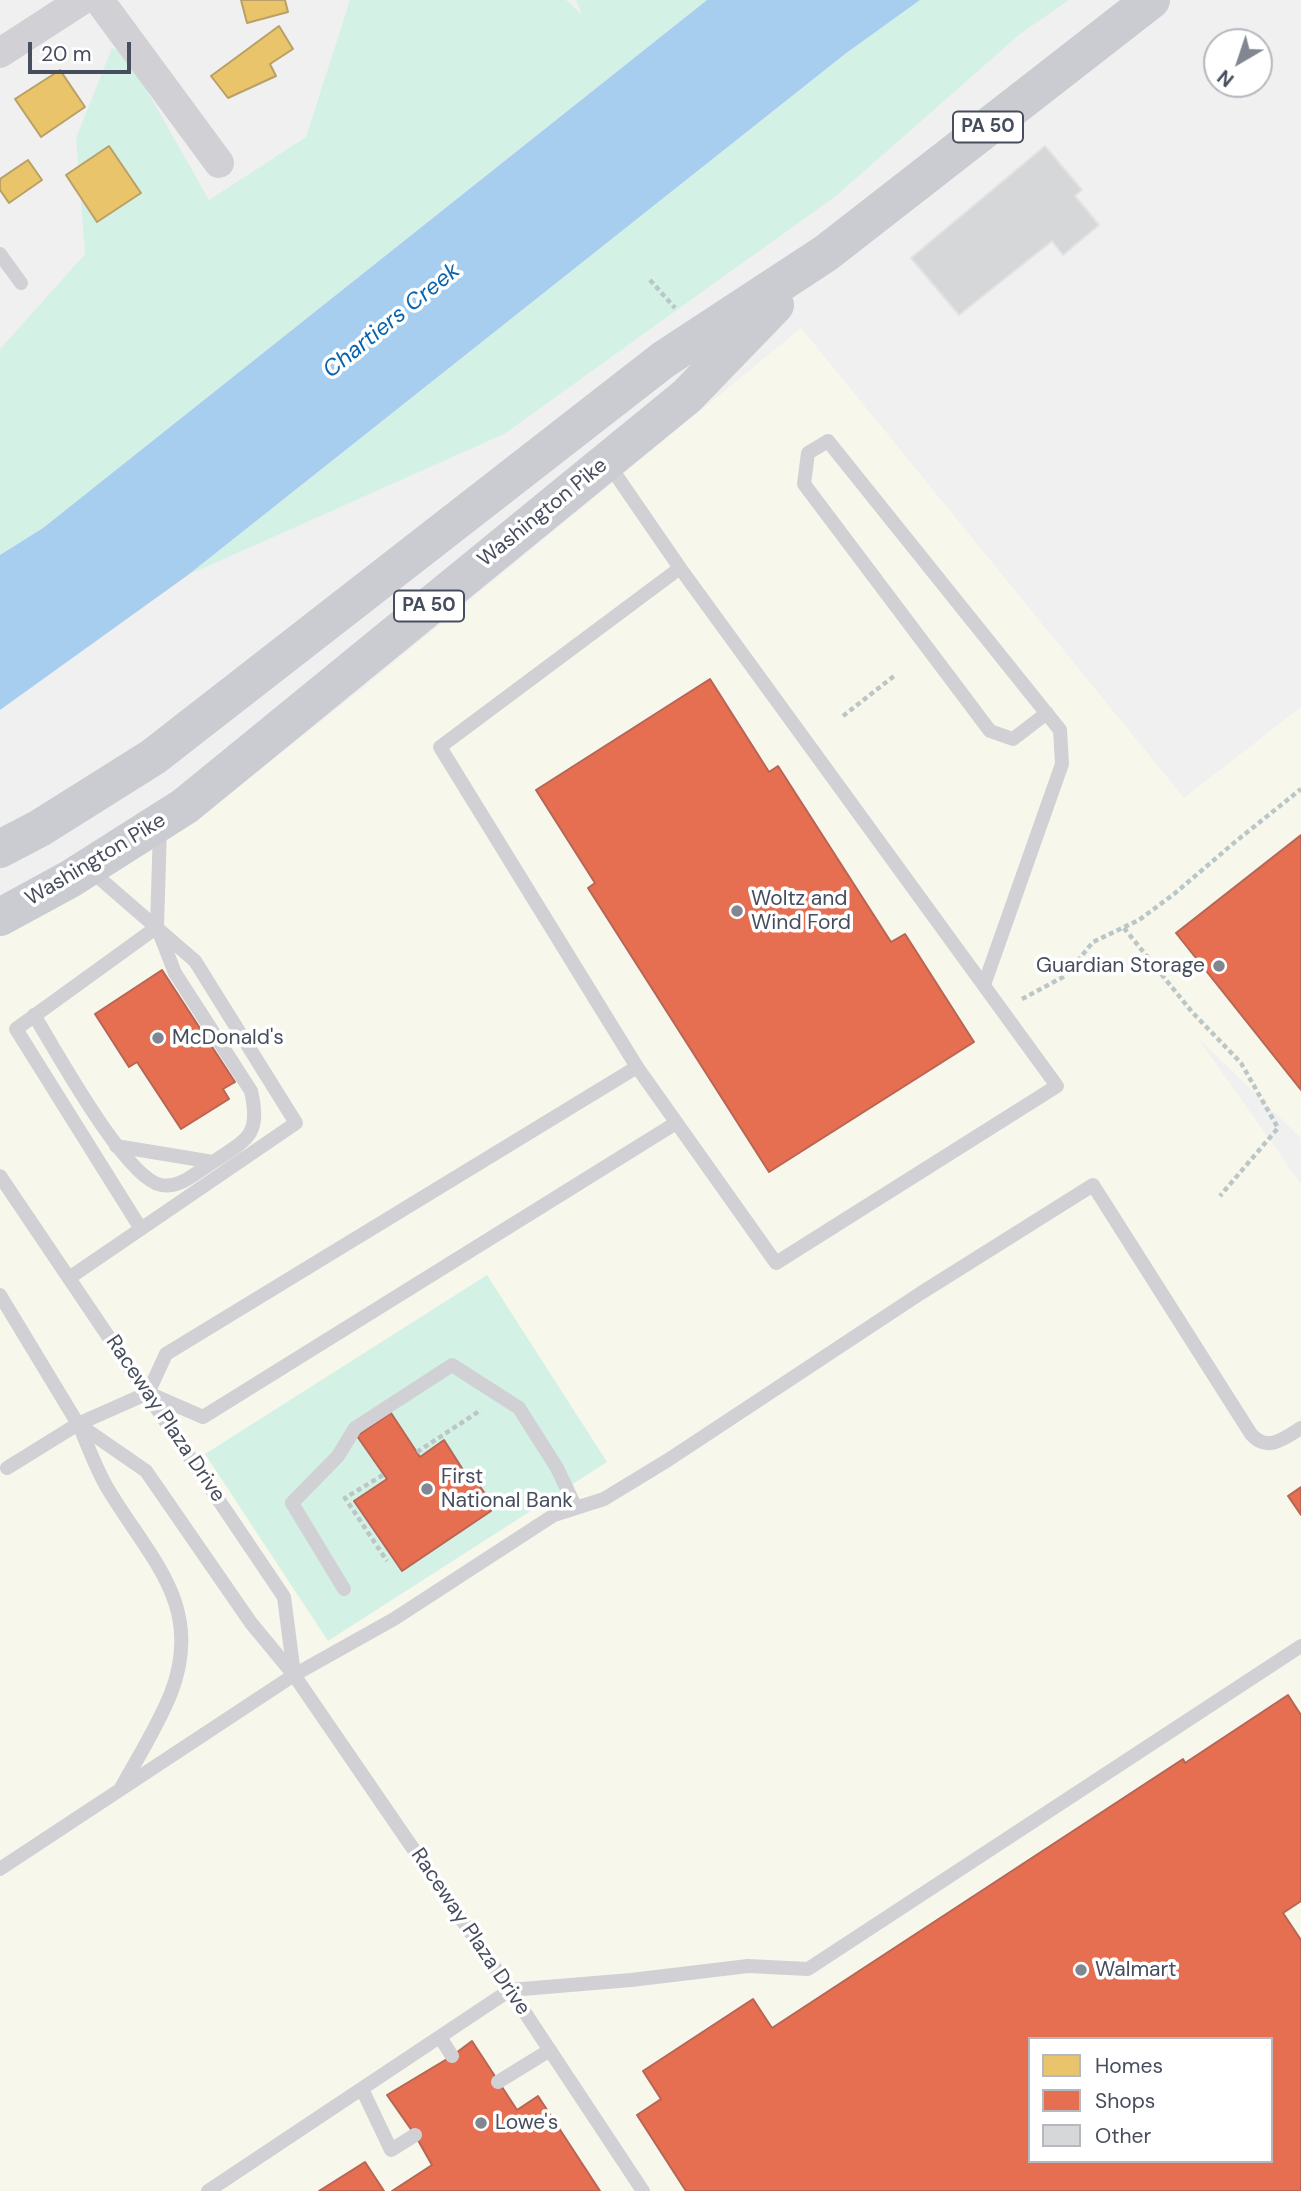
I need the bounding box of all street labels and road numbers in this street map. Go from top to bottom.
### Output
road number: PA 50 [953,111,1023,142]
street label: Washington Pike [473,453,613,573]
road number: PA 50 [394,590,464,622]
street label: Washington Pike [21,808,171,912]
street label: Raceway Plaza Drive [100,1331,230,1507]
street label: Raceway Plaza Drive [405,1844,535,2020]

